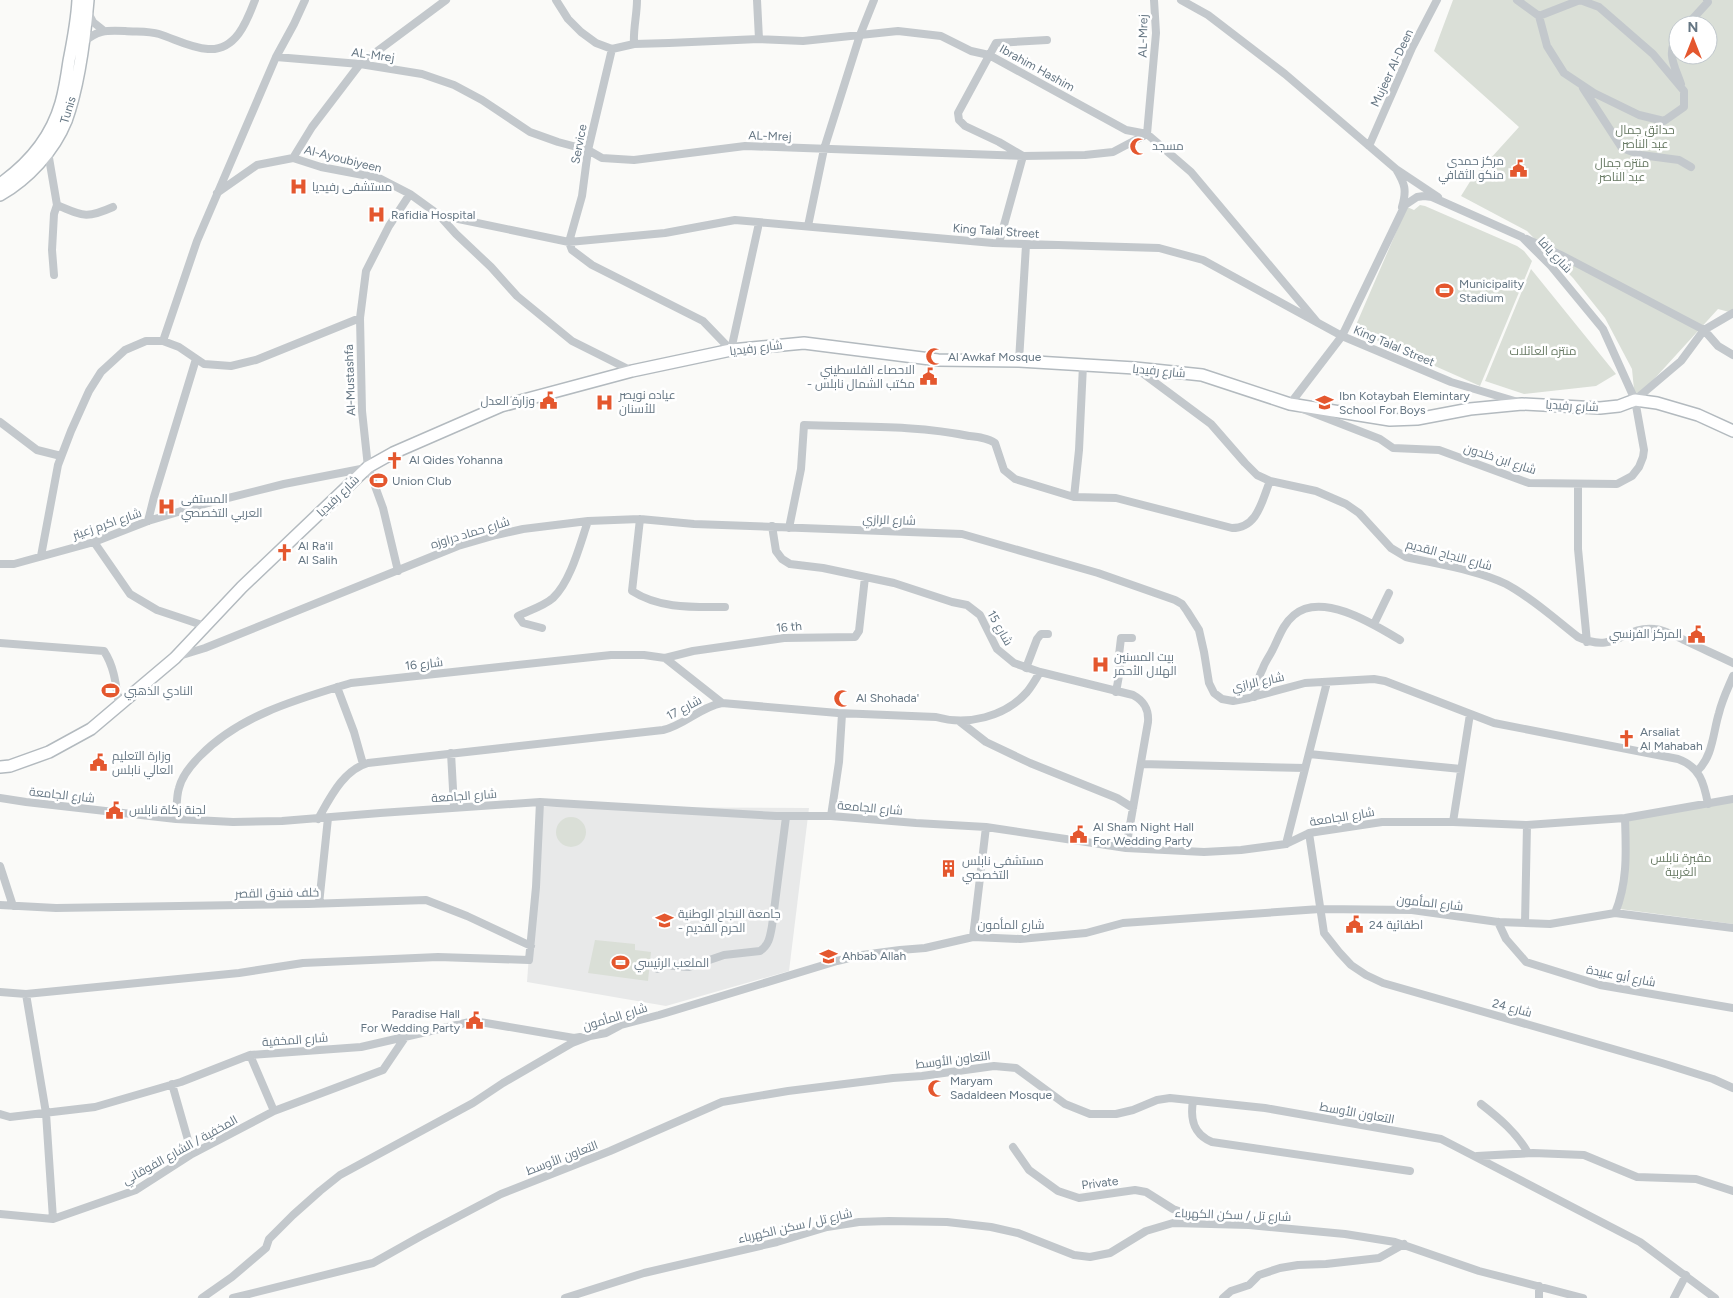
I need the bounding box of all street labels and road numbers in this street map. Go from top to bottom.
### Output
street label: AL-Mrej [1136,14,1150,58]
street label: Mujeer Al-Deen [1368,27,1416,109]
street label: Ibrahim Hashim [997,42,1077,94]
street label: AL-Mrej [351,45,395,65]
street label: Tunis [57,94,79,125]
street label: Service [568,123,590,165]
street label: AL-Mrej [748,128,792,144]
street label: Al-Ayoubiyeen [303,143,383,175]
street label: King Talal Street [952,221,1040,241]
street label: شارع يافا [1534,234,1575,277]
street label: King Talal Street [1351,323,1437,370]
street label: شارع رفيديا [729,338,784,359]
street label: Al-Mustashfa [342,344,358,416]
street label: شارع رفيديا [1132,362,1186,381]
street label: شارع رفيديا [1545,398,1599,415]
street label: شارع ابن خلدون [1462,441,1538,478]
street label: شارع رفيديا [314,472,363,520]
street label: شارع اكرم زعيتر [70,506,144,544]
street label: شارع الرازي [862,512,916,531]
street label: شارع حماد دراوزه [429,514,512,553]
street label: شارع النجاح القديم [1404,537,1494,574]
street label: شارع 15 [984,608,1016,649]
street label: 16 th [775,619,803,635]
street label: شارع 16 [404,655,444,674]
street label: شارع الرازي [1230,670,1286,697]
street label: شارع 17 [664,693,704,724]
street label: شارع الجامعة [28,785,96,806]
street label: شارع الجامعة [431,787,497,806]
street label: شارع الجامعة [837,798,903,819]
street label: شارع الجامعة [1308,805,1376,830]
street label: خلف فندق القصر [234,885,319,901]
street label: شارع المأمون [1396,892,1464,914]
street label: شارع المأمون [977,917,1045,933]
street label: شارع أبو عبيدة [1585,961,1657,991]
street label: شارع 24 [1490,996,1533,1021]
street label: شارع المأمون [581,1000,649,1034]
street label: شارع المخفية [261,1031,329,1050]
street label: التعاون الأوسط [915,1048,991,1072]
street label: التعاون الأوسط [1319,1100,1395,1126]
street label: المخفية / الشارع الفوقاني [120,1112,241,1190]
street label: التعاون الأوسط [524,1138,600,1178]
street label: Private [1081,1174,1120,1192]
street label: شارع تل / سكن الكهرباء [737,1206,854,1247]
street label: شارع تل / سكن الكهرباء [1174,1206,1292,1225]

